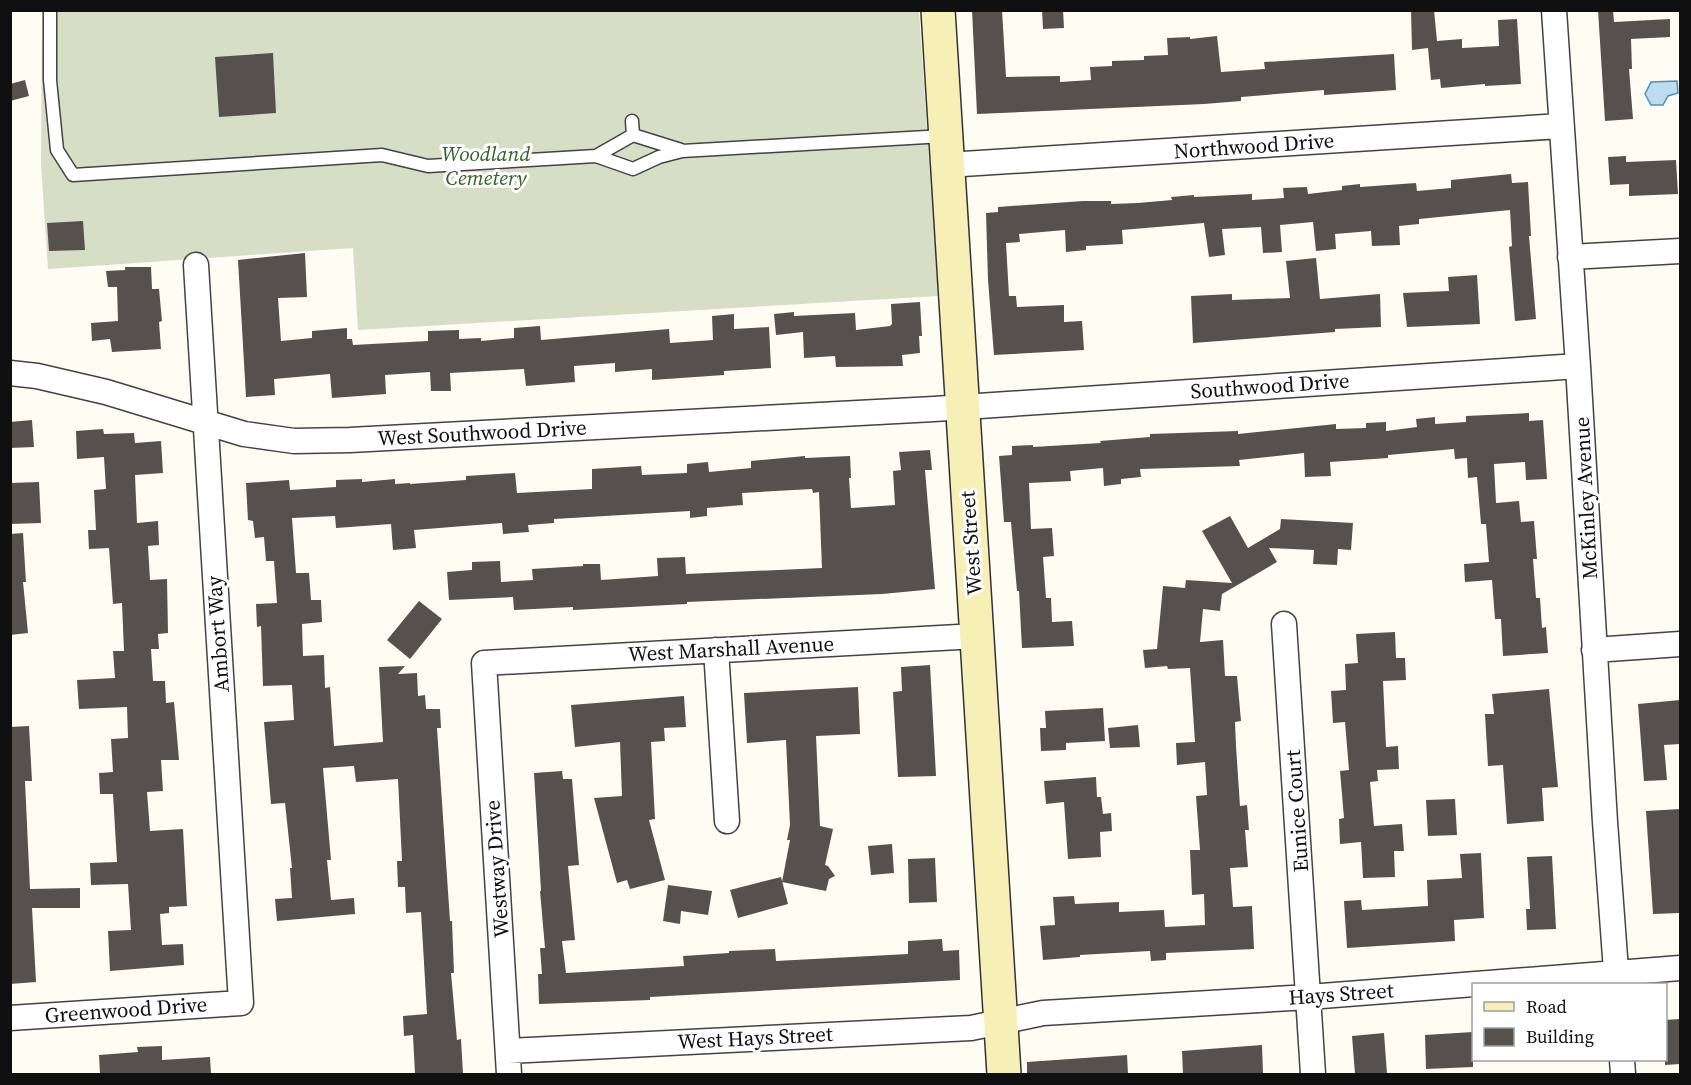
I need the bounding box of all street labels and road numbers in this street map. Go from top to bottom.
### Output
street label: Northwood Drive [1173,125,1335,166]
street label: Southwood Drive [1190,365,1350,406]
street label: West Southwood Drive [377,413,587,452]
street label: McKinley Avenue [1567,416,1604,580]
street label: West Street [952,490,989,596]
street label: Ambort Way [199,574,236,693]
street label: West Marshall Avenue [627,629,835,668]
street label: Eunice Court [1278,749,1315,873]
street label: Westway Drive [477,799,516,939]
street label: Hays Street [1287,975,1395,1012]
street label: Greenwood Drive [44,989,208,1030]
street label: West Hays Street [676,1019,834,1056]

